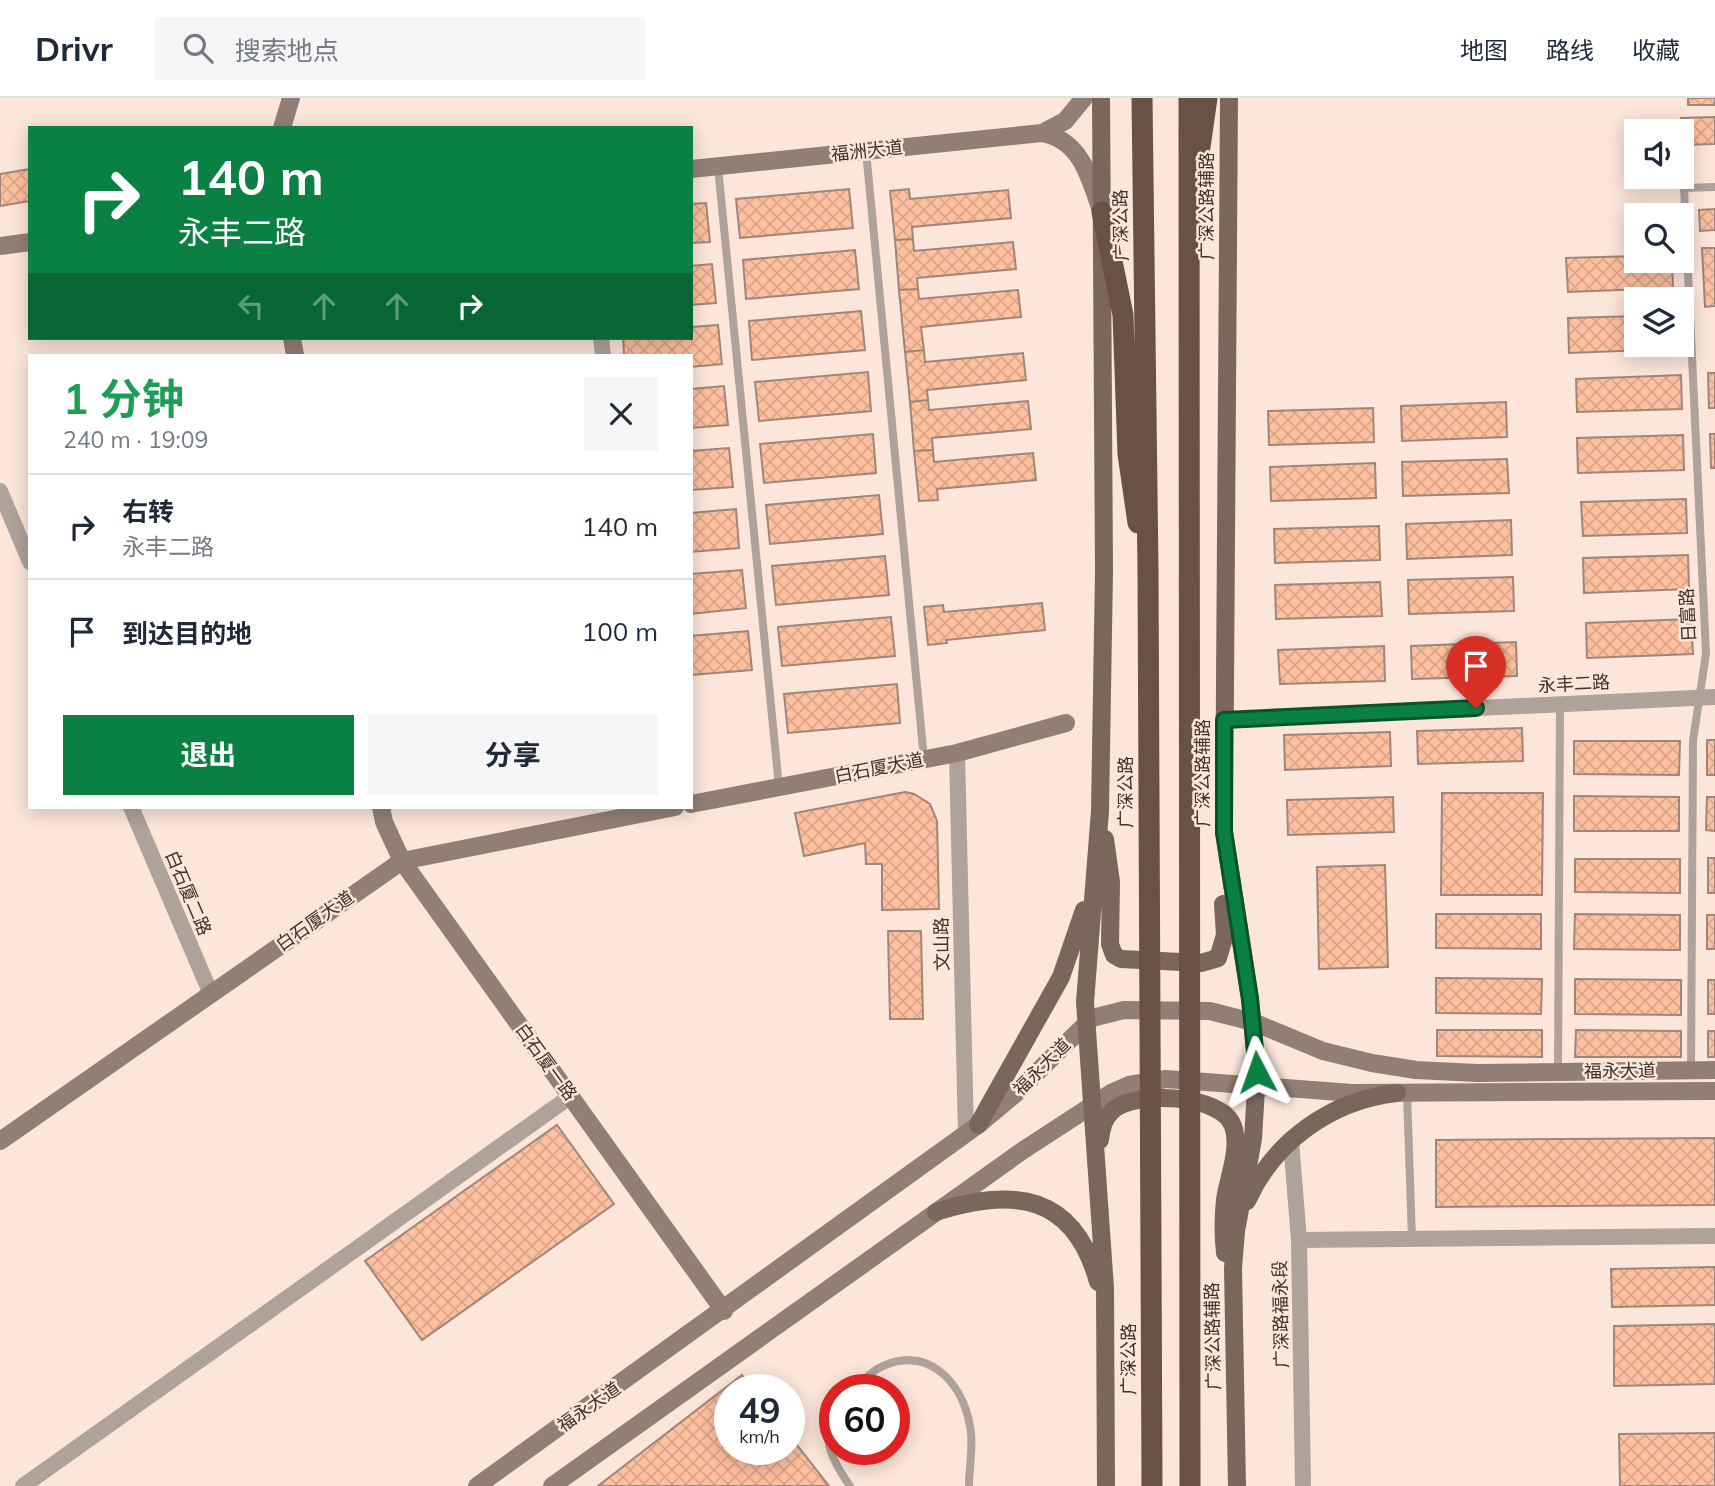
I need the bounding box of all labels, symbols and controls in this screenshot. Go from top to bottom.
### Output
search box [155,17,645,80]
text: Drivr [35,28,113,69]
icon: search [179,29,217,67]
text: 搜索地点 [235,34,339,67]
text: 地图 [1460,35,1508,65]
text: 路线 [1546,35,1594,65]
text: 收藏 [1632,35,1680,65]
map controls [1624,119,1694,357]
button: sound [1624,119,1694,189]
street label: 福洲大道 [830,135,904,166]
text: 140 m [178,146,324,207]
street label: 广深公路辅路 [1195,152,1218,260]
icon: right [63,154,154,245]
street label: 广深公路 [1108,189,1133,261]
button: search [1624,203,1694,273]
text: 永丰二路 [178,212,306,252]
icon: left [232,287,270,325]
icon: ahead [305,287,343,325]
icon: ahead [378,287,416,325]
icon: right [451,287,489,325]
button: layers [1624,287,1694,357]
text: 1 分钟 [63,372,184,425]
button: close [584,377,658,451]
text: 240 m · 19:09 [63,425,208,454]
text: 右转 [122,495,174,528]
icon: right [63,508,101,546]
text: 140 m [582,510,658,543]
text: 永丰二路 [122,532,214,561]
street label: 日富路 [1675,587,1700,643]
icon: arrive [63,613,101,651]
text: 100 m [582,615,658,648]
text: 到达目的地 [122,617,252,650]
pin [1446,636,1506,708]
icon: arrive [1457,647,1495,685]
street label: 永丰二路 [1537,670,1611,697]
button: 退出 [63,715,354,795]
button: 分享 [368,715,658,795]
street label: 广深公路辅路 [1191,719,1214,827]
street label: 白石厦大道 [833,748,925,787]
street label: 广深公路 [1114,756,1137,828]
street label: 白石厦二路 [160,847,217,939]
street label: 白石厦大道 [271,885,358,956]
street label: 文山路 [930,917,953,971]
street label: 白石厦一路 [511,1019,582,1105]
street label: 福永大道 [1008,1033,1075,1100]
position arrow [1220,1035,1294,1109]
street label: 福永大道 [1584,1058,1656,1083]
street label: 广深路福永段 [1268,1260,1293,1368]
street label: 广深公路辅路 [1200,1282,1225,1390]
street label: 广深公路 [1117,1323,1140,1395]
speed limit sign: 60 [819,1374,910,1465]
street label: 福永大道 [553,1377,625,1437]
text: 49 [738,1388,781,1432]
text: km/h [739,1425,780,1448]

